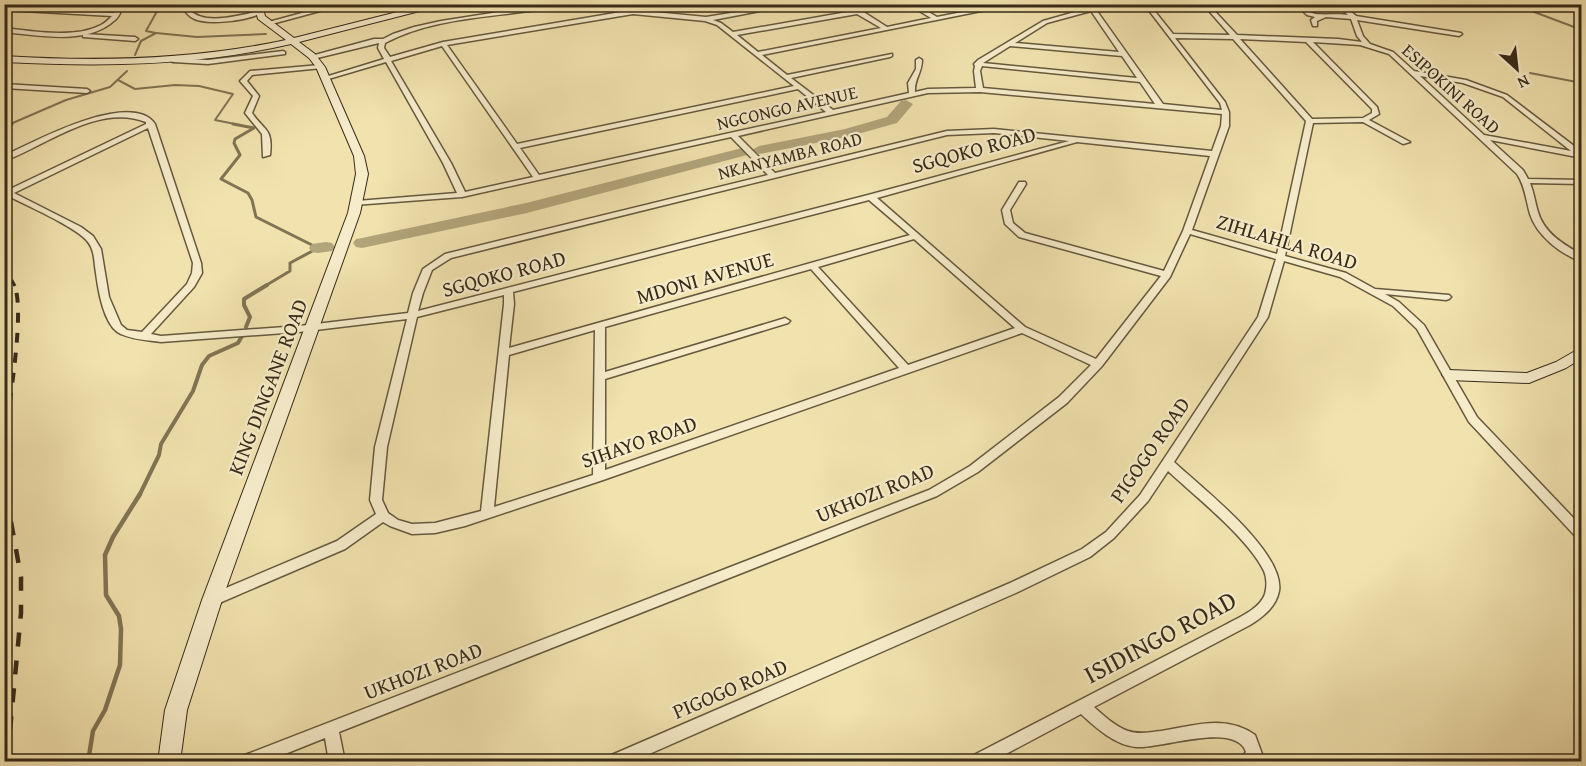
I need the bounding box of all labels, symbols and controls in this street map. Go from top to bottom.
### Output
street label: ESIPOKINI ROAD [1396,37,1507,140]
north arrow [1487,39,1547,99]
text: N [1513,69,1534,96]
street label: NGCONGO AVENUE [714,78,860,137]
street label: SGQOKO ROAD [908,118,1039,181]
street label: NKANYAMBA ROAD [715,125,865,187]
street label: ZIHLAHLA ROAD [1213,205,1361,278]
street label: SGQOKO ROAD [438,242,569,305]
street label: MDONI AVENUE [633,243,777,312]
street label: KING DINGANE ROAD [220,294,315,479]
street label: PIGOGO ROAD [1102,391,1197,509]
street label: SIHAYO ROAD [577,407,701,476]
street label: UKHOZI ROAD [811,455,939,530]
street label: ISIDINGO ROAD [1076,580,1243,693]
street label: UKHOZI ROAD [359,634,487,707]
street label: PIGOGO ROAD [667,650,792,727]

